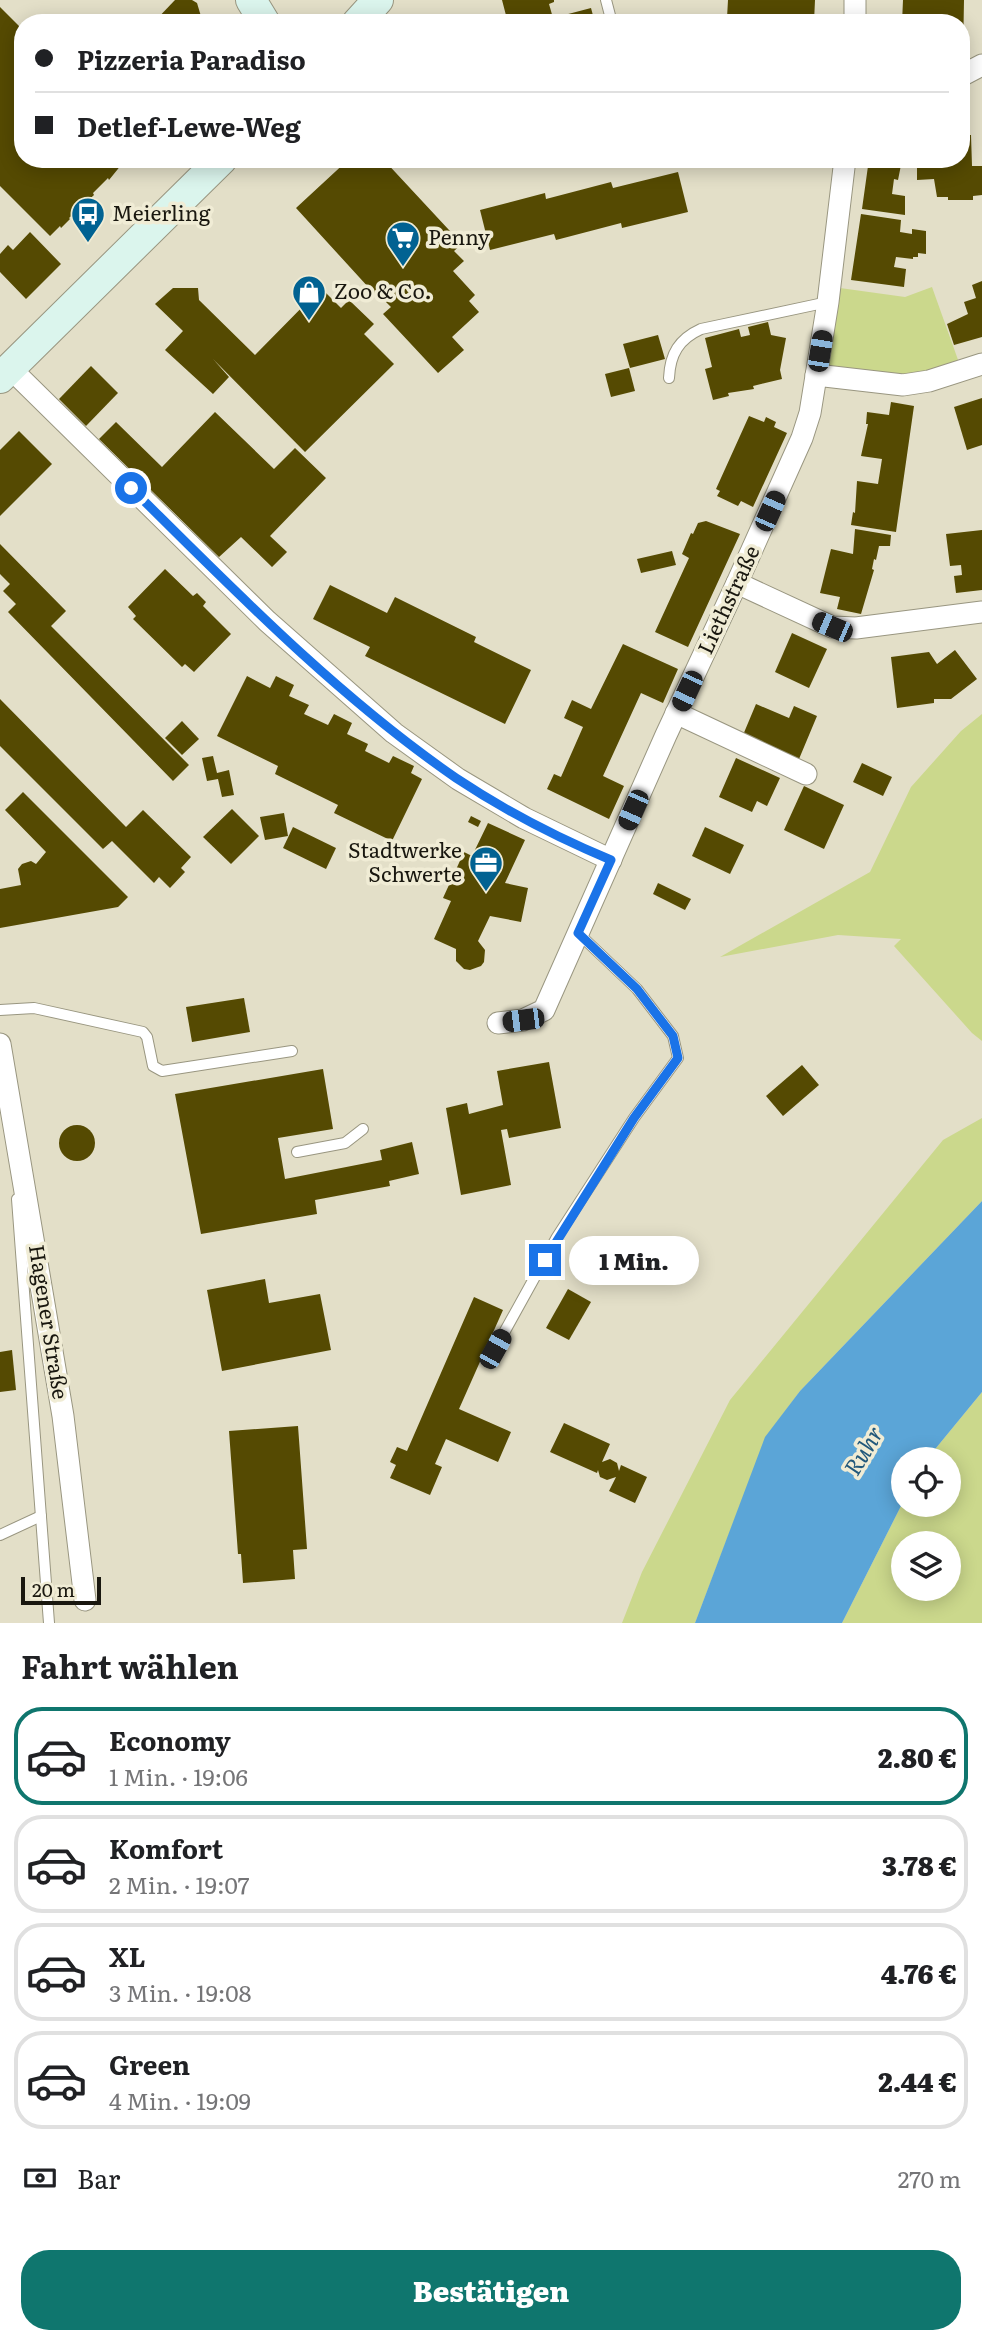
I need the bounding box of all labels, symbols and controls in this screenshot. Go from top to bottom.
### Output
text: Pizzeria Paradiso [77,39,306,78]
text: Detlef-Lewe-Weg [77,106,301,145]
bus stop icon: Meierling [69,195,107,244]
place label: Meierling [112,196,211,227]
supermarket icon: Penny [384,219,422,268]
place label: Penny [428,220,491,251]
shop icon: Zoo & Co. [290,273,328,322]
place label: Zoo & Co. [334,274,432,305]
car [807,329,834,373]
route start [115,472,147,504]
car [752,488,789,534]
street label: Liethstraße [688,539,766,658]
car [809,609,856,645]
car [669,668,706,714]
car [615,787,652,833]
place label: Stadtwerke Schwerte [348,833,462,888]
office icon: Stadtwerke Schwerte [467,844,505,893]
car [501,1007,546,1033]
callout: 1 Min. [570,1236,699,1284]
street label: Hagener Straße [23,1242,78,1401]
text: 1 Min. [599,1243,669,1277]
route end [529,1244,561,1276]
car [476,1326,515,1372]
water label: Ruhr [834,1419,890,1481]
map controls [891,1447,961,1601]
button: locate [891,1447,961,1517]
button: layers [891,1531,961,1601]
scale bar [21,1574,102,1606]
text: 20 m [32,1575,75,1603]
text: Fahrt wählen [21,1641,239,1689]
text: Economy [109,1720,231,1759]
icon: car [25,1725,88,1788]
text: 2.80 € [878,1737,957,1776]
text: 1 Min. · 19:06 [109,1759,248,1793]
text: Komfort [109,1828,223,1867]
icon: car [25,1833,88,1896]
text: 3.78 € [882,1845,957,1884]
text: 2 Min. · 19:07 [109,1867,250,1901]
text: XL [109,1936,146,1975]
icon: car [25,1941,88,2004]
text: 4.76 € [881,1953,957,1992]
text: 3 Min. · 19:08 [109,1975,251,2009]
text: Green [109,2044,190,2083]
icon: car [25,2049,88,2112]
text: 2.44 € [878,2061,957,2100]
text: 4 Min. · 19:09 [109,2083,251,2117]
text: Bar [77,2158,120,2197]
icon: cash [21,2159,59,2197]
text: 270 m [898,2161,961,2195]
button: Bestätigen [21,2250,961,2330]

